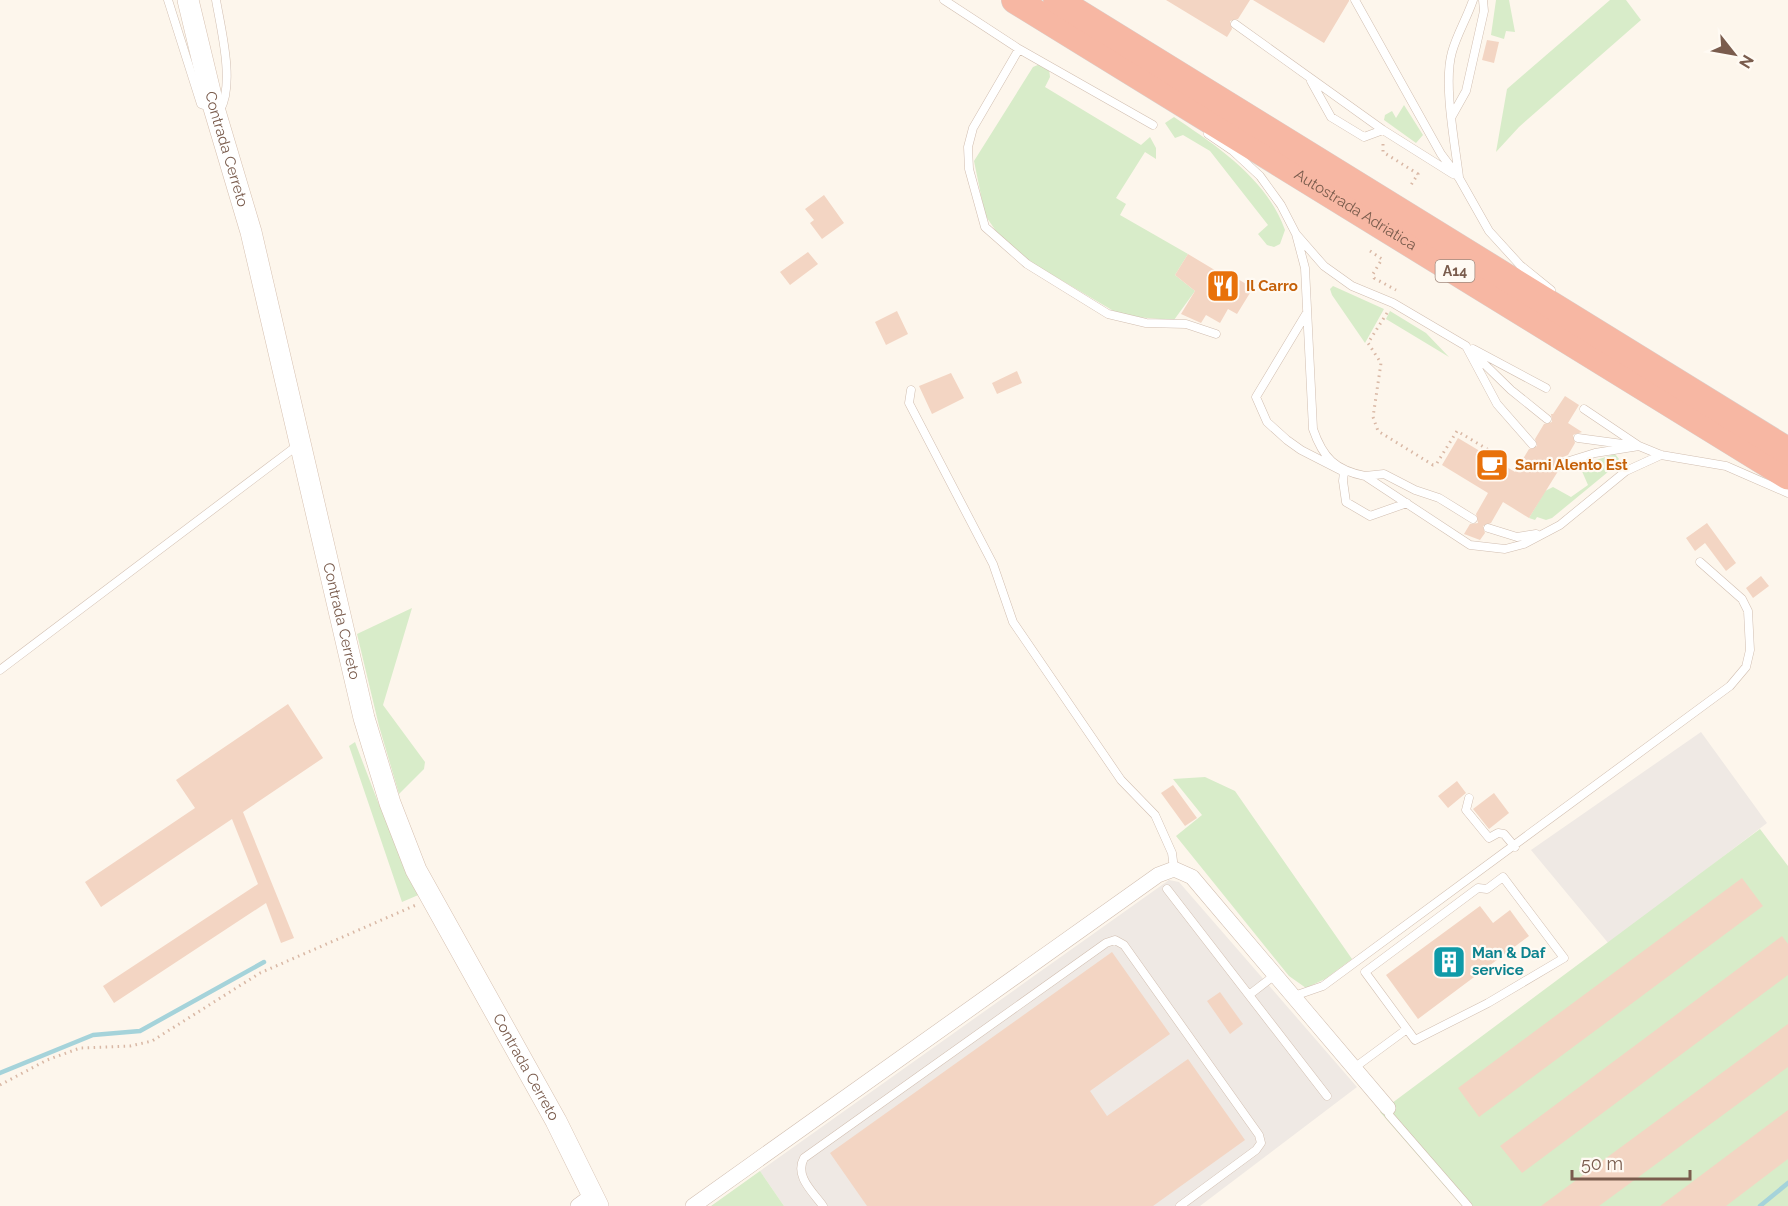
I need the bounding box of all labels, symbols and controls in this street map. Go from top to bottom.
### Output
north arrow [1704,24,1764,84]
text: N [1735,51,1758,72]
street label: Contrada Cerreto [201,89,252,209]
street label: Autostrada Adriatica [1291,165,1420,254]
road number: A14 [1436,260,1474,282]
restaurant icon: Il Carro [1205,268,1241,304]
place label: Il Carro [1246,277,1298,295]
cafe icon: Sarni Alento Est [1474,447,1510,483]
place label: Sarni Alento Est [1515,456,1628,474]
street label: Contrada Cerreto [319,561,364,682]
building icon: Man & Daf service [1431,944,1467,980]
place label: Man & Daf service [1472,944,1546,979]
street label: Contrada Cerreto [489,1011,563,1124]
scale bar [1572,1143,1690,1181]
text: 50 m [1581,1153,1623,1174]

